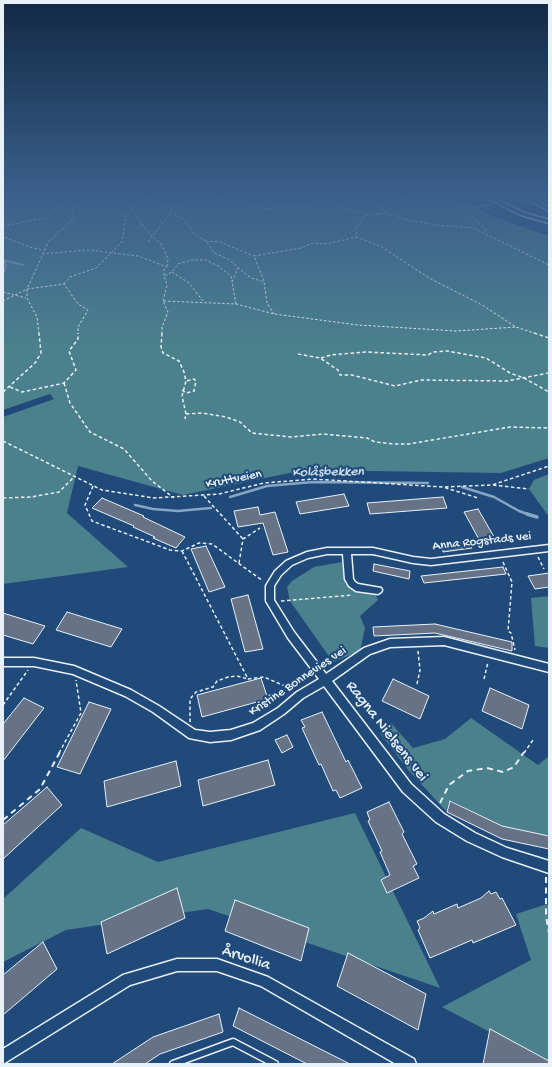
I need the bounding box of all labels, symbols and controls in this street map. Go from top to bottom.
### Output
water label: Kolåsbekken [292,464,364,482]
street label: Kruttveien [205,467,263,493]
street label: Anna Rogstads vei [432,529,532,555]
street label: Kristine Bonnevies vei [246,644,350,720]
street label: Ragna Nielsens vei [341,678,431,786]
street label: Årvollia [219,942,273,976]

